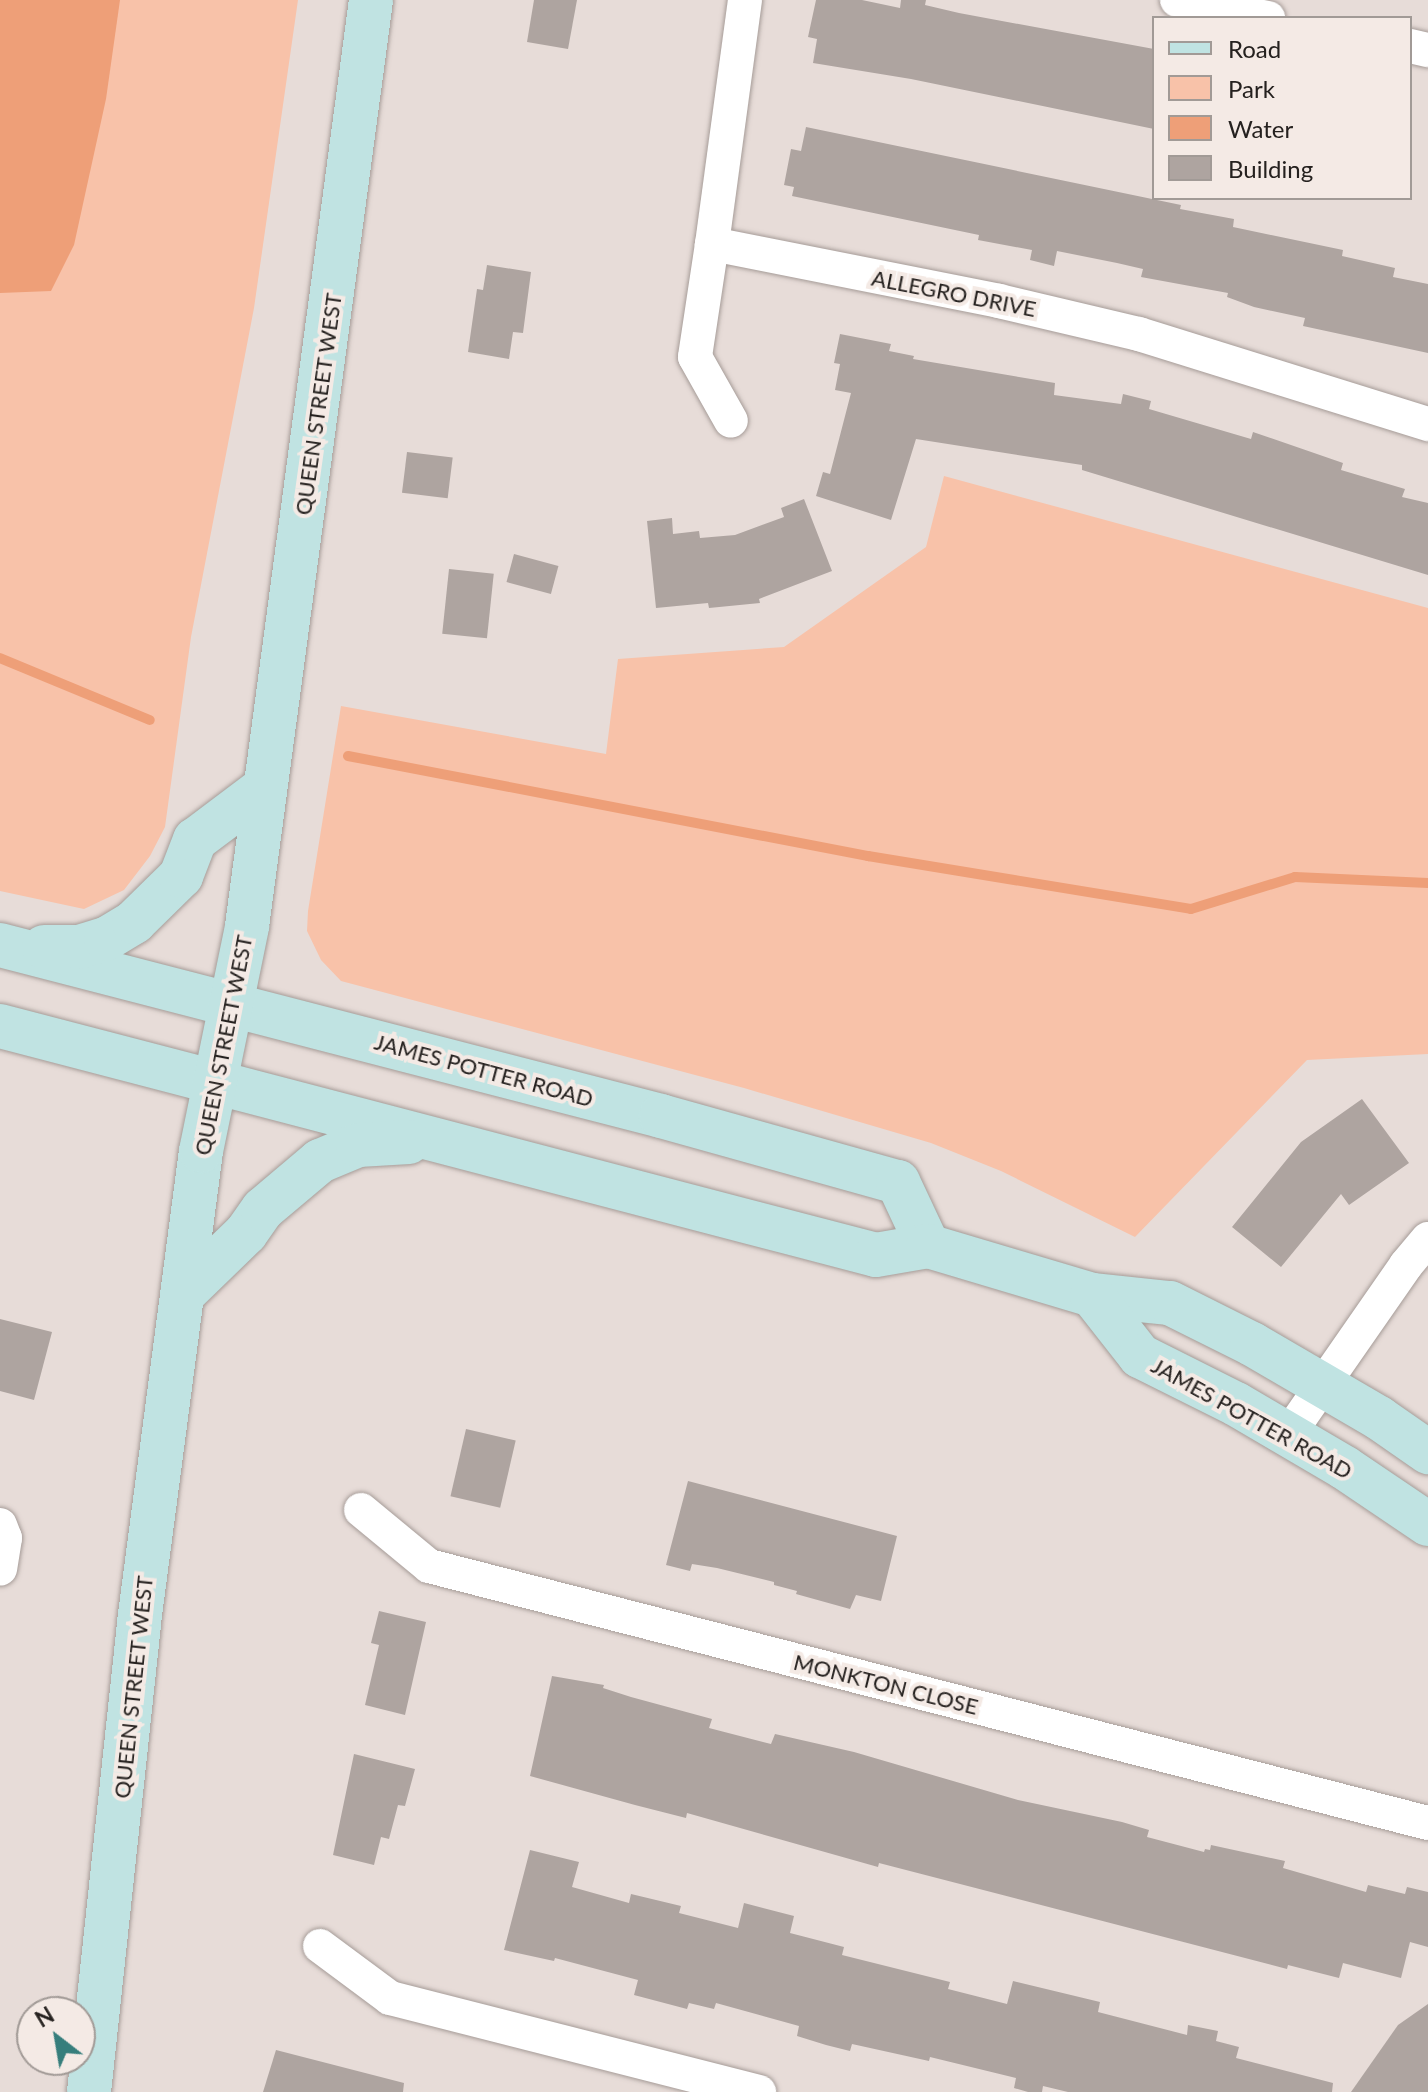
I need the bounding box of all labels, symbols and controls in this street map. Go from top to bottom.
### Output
legend [1152,16,1412,200]
text: Road [1228,34,1281,63]
text: Park [1228,74,1275,103]
text: Water [1228,114,1293,143]
text: Building [1228,154,1313,183]
street label: ALLEGRO DRIVE [869,264,1039,322]
street label: QUEEN STREET WEST [289,291,347,517]
street label: QUEEN STREET WEST [189,932,257,1158]
street label: JAMES POTTER ROAD [372,1028,596,1112]
street label: JAMES POTTER ROAD [1147,1352,1357,1484]
street label: QUEEN STREET WEST [108,1574,158,1800]
street label: MONKTON CLOSE [791,1648,981,1720]
north arrow [16,1996,96,2076]
text: N [30,2001,59,2033]

